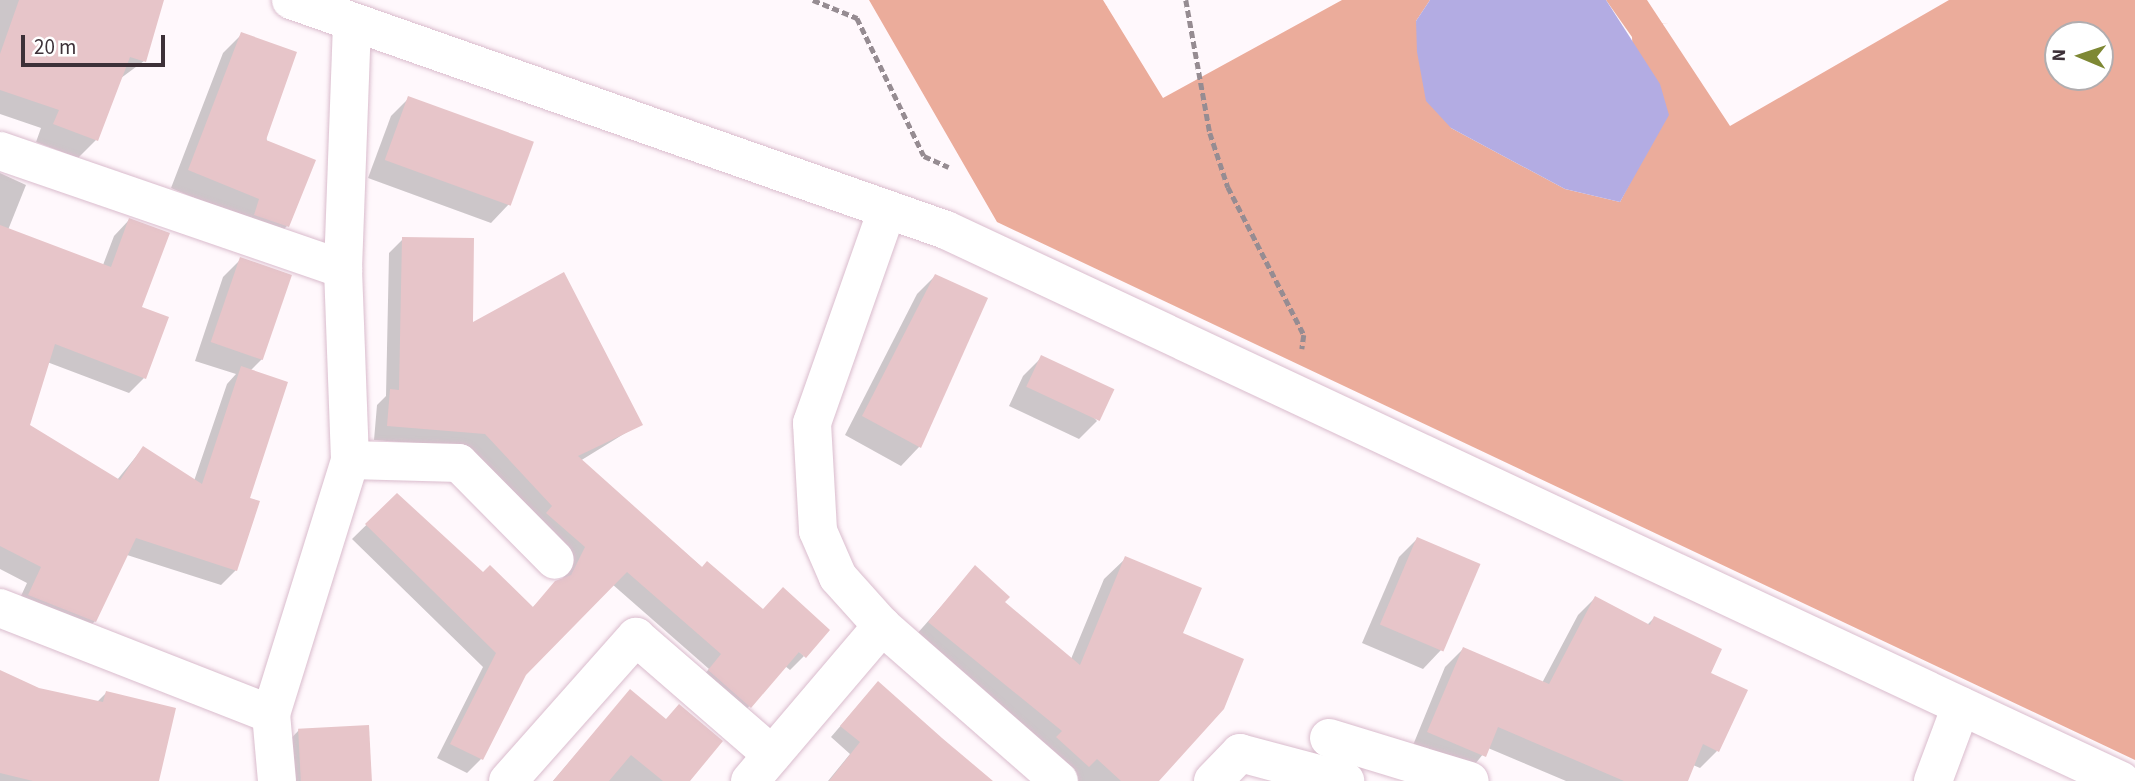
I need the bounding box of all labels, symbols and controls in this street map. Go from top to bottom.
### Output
scale bar [24,21,168,65]
north arrow [2044,21,2114,91]
text: 20 m [34,32,76,62]
text: N [2046,49,2073,62]

